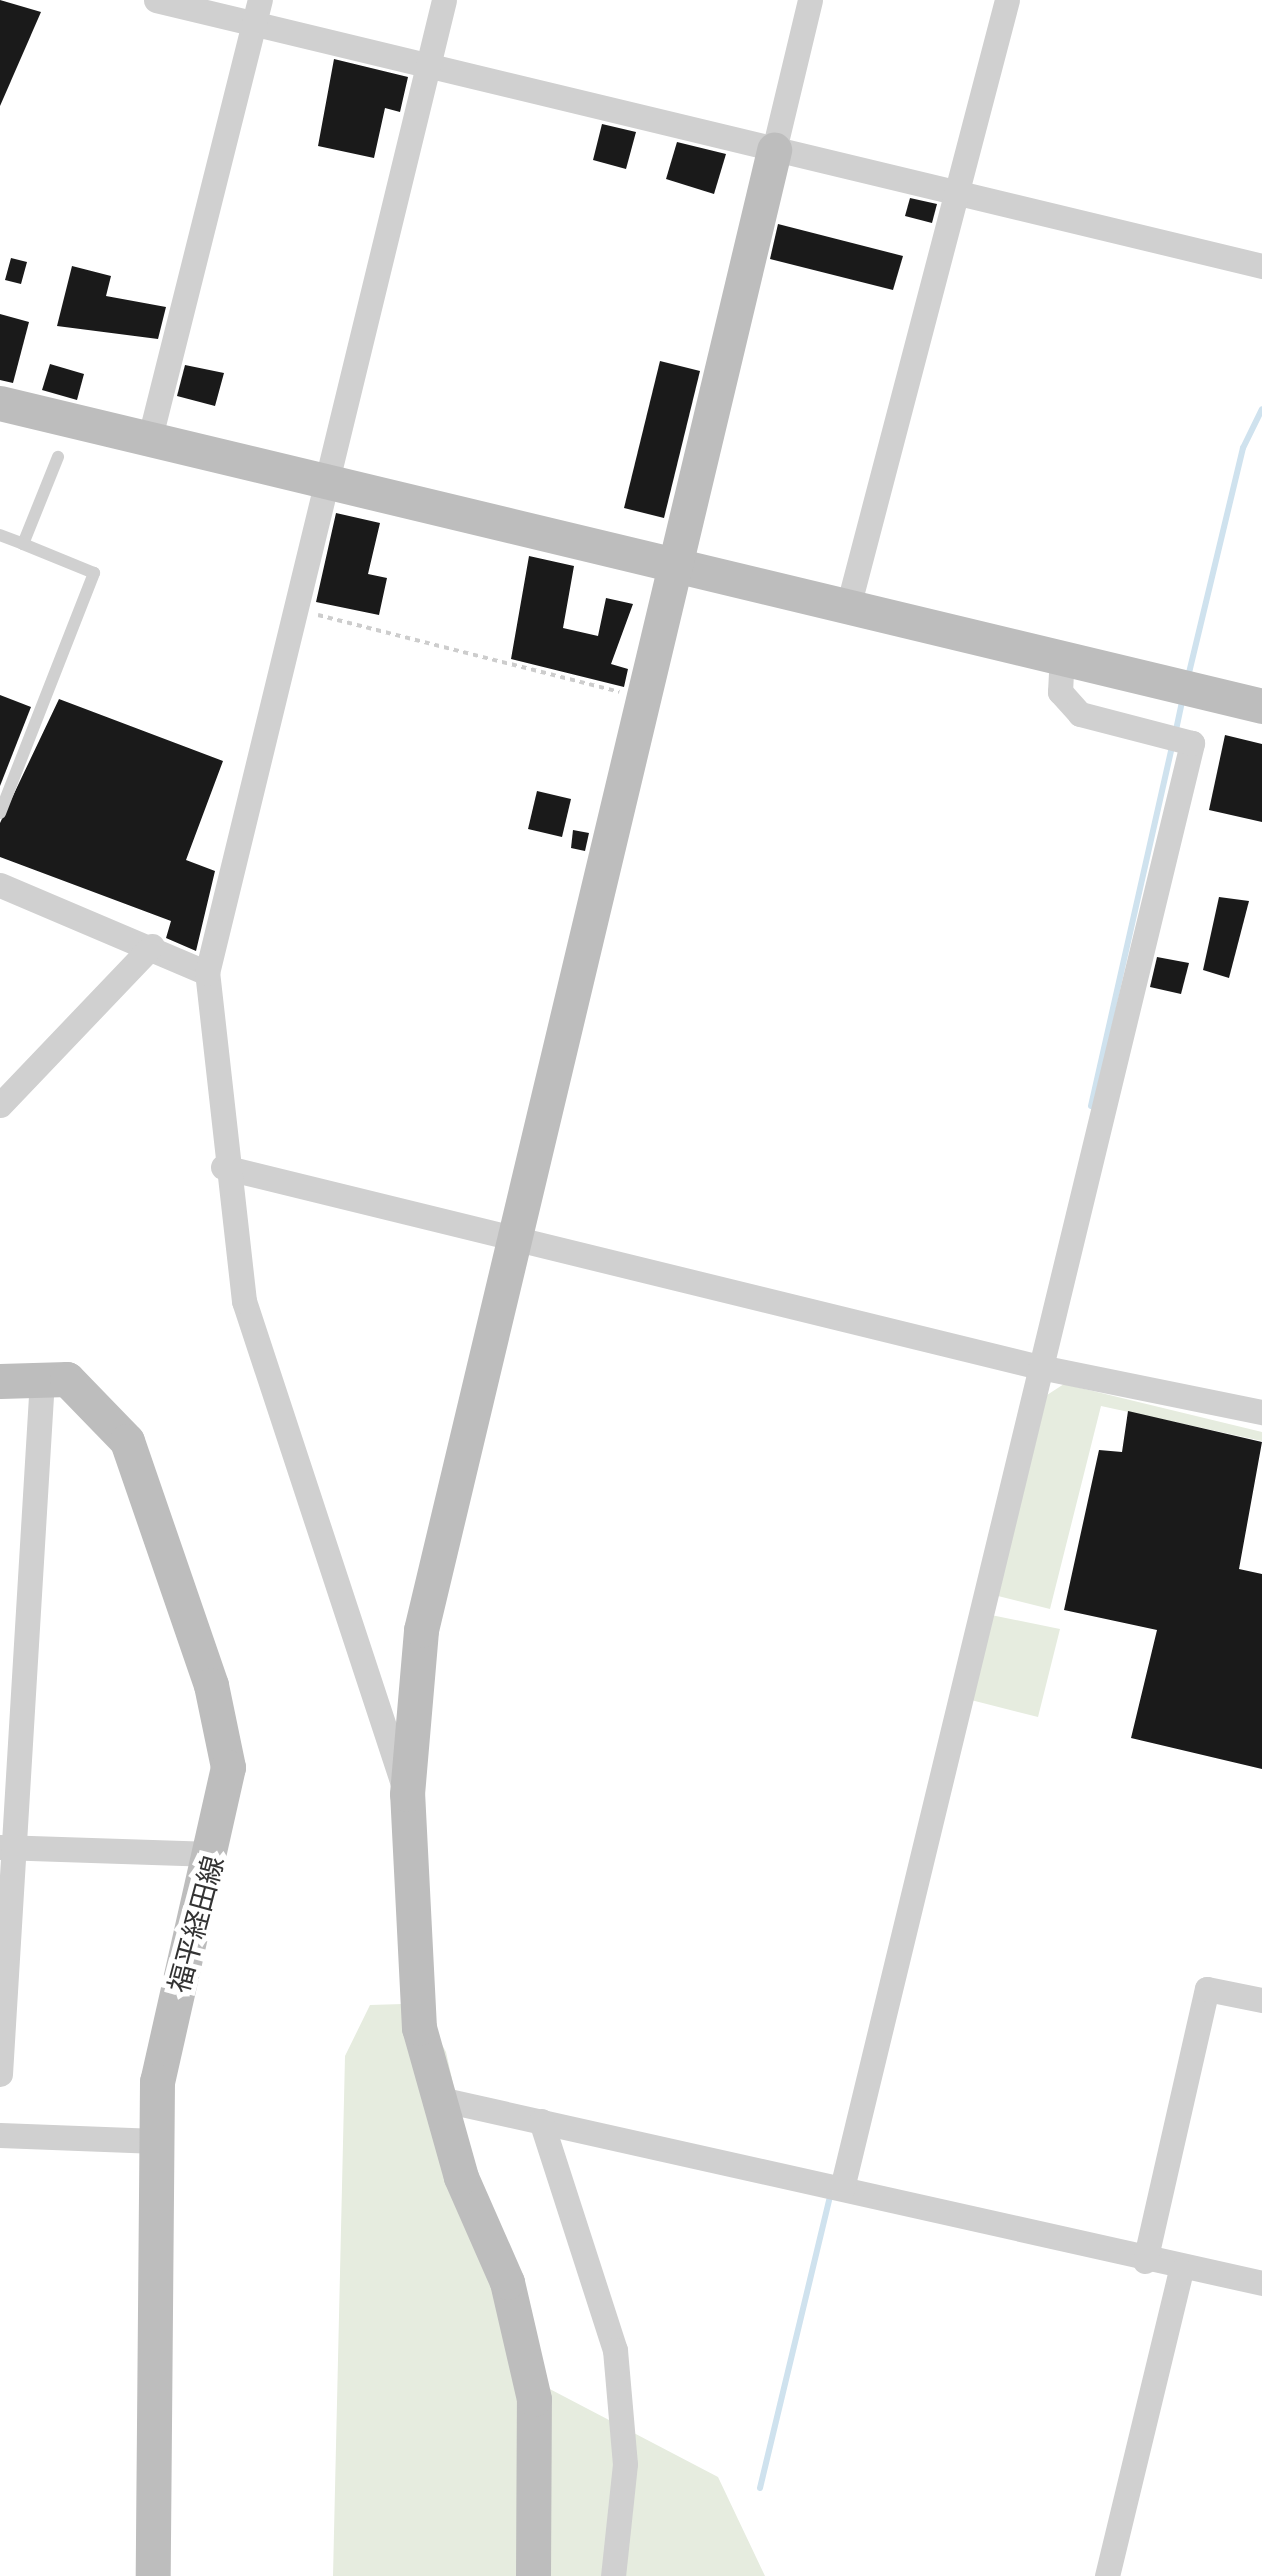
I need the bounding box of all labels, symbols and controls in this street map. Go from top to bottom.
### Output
street label: 福平経田線 [161,1852,229,1996]

